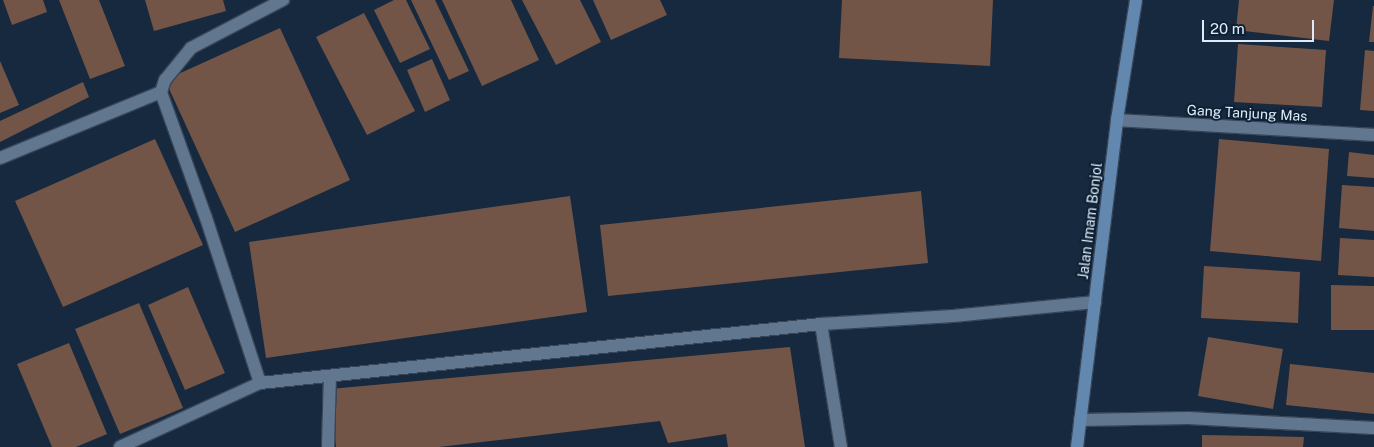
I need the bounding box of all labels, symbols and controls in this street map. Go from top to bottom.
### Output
scale bar [1204,10,1316,42]
text: 20 m [1210,20,1245,37]
street label: Gang Tanjung Mas [1186,101,1308,125]
street label: Jalan Imam Bonjol [1075,162,1105,280]

